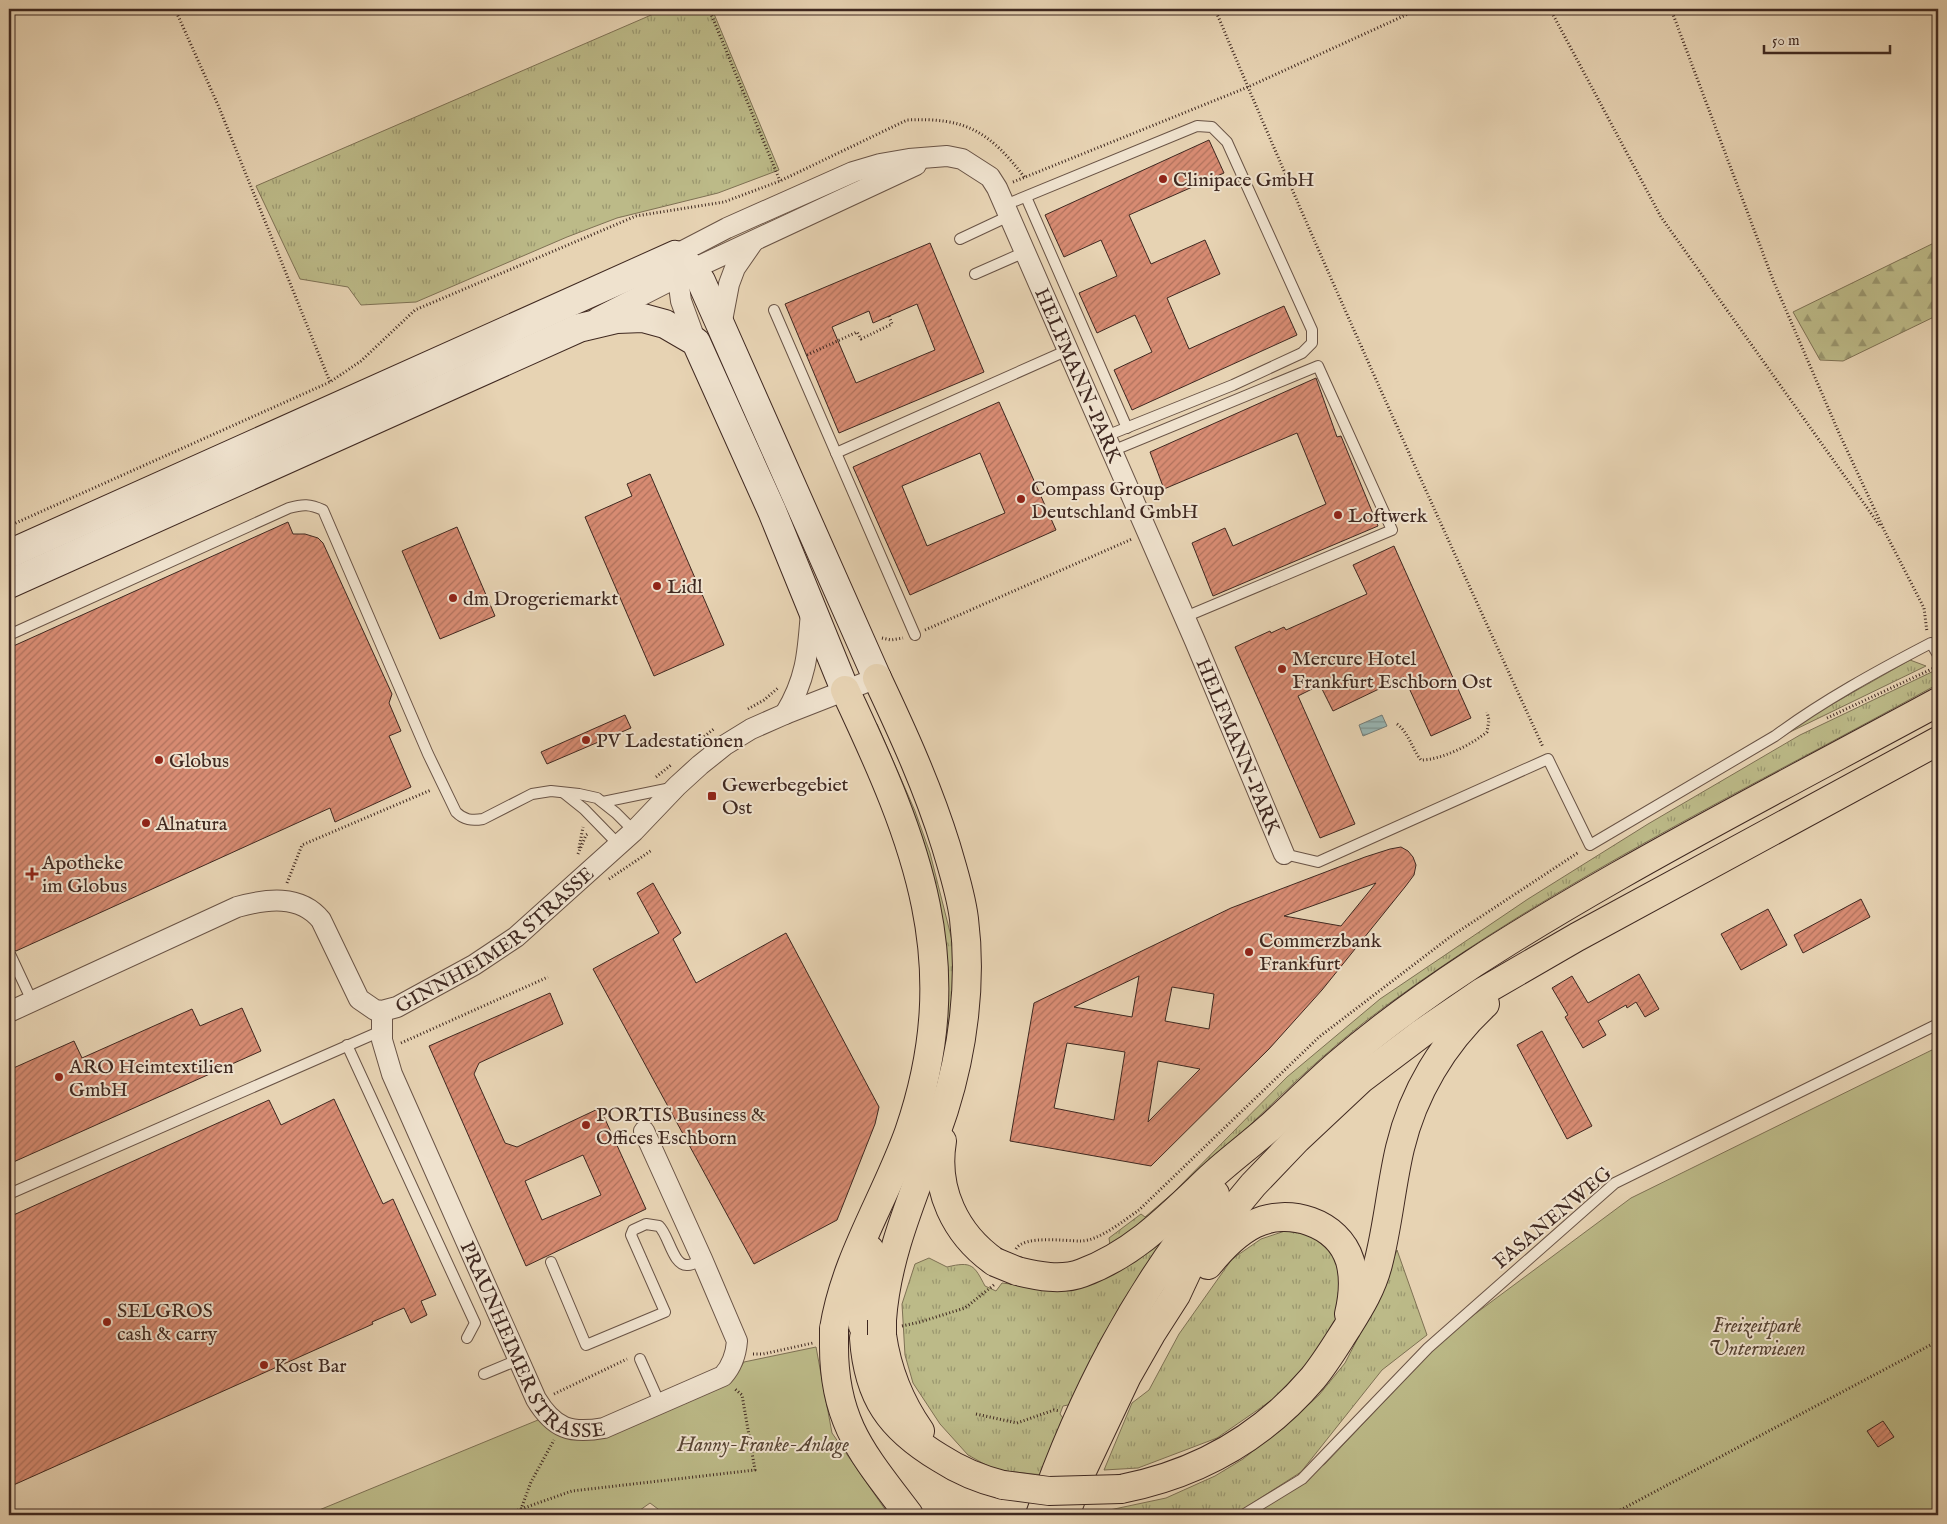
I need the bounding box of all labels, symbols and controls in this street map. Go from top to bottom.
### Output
scale bar [1764,22,1891,54]
text: 50 m [1772,31,1800,50]
place label: Clinipace GmbH [1173,168,1315,193]
marker: Clinipace GmbH [1157,173,1169,185]
street label: HELFMANN-PARK [1028,284,1127,467]
place label: Compass Group Deutschland GmbH [1031,477,1198,525]
marker: Compass Group Deutschland GmbH [1015,493,1027,505]
place label: Loftwerk [1348,504,1428,529]
marker: Loftwerk [1332,509,1344,521]
place label: Lidl [667,575,703,600]
marker: Lidl [651,580,663,592]
place label: dm Drogeriemarkt [463,587,619,612]
marker: dm Drogeriemarkt [447,592,459,604]
place label: Mercure Hotel Frankfurt Eschborn Ost [1292,647,1492,695]
street label: HELFMANN-PARK [1190,655,1286,839]
marker: Mercure Hotel Frankfurt Eschborn Ost [1276,663,1288,675]
place label: PV Ladestationen [596,729,744,754]
marker: PV Ladestationen [580,734,592,746]
place label: Globus [169,749,229,774]
marker: Globus [153,754,165,766]
place label: Gewerbegebiet Ost [722,773,849,821]
marker: Gewerbegebiet Ost [706,790,718,802]
place label: Alnatura [155,812,228,837]
marker: Alnatura [140,817,152,829]
place label: Apotheke im Globus [41,851,127,899]
street label: GINNHEIMER STRASSE [391,862,600,1020]
marker: Apotheke im Globus [26,868,38,880]
place label: Commerzbank Frankfurt [1259,929,1382,977]
marker: Commerzbank Frankfurt [1243,946,1255,958]
place label: ARO Heimtextilien GmbH [68,1055,234,1103]
marker: ARO Heimtextilien GmbH [53,1071,65,1083]
place label: PORTIS Business & Offices Eschborn [596,1103,766,1151]
marker: PORTIS Business & Offices Eschborn [580,1119,592,1131]
street label: FASANENWEG [1489,1161,1617,1275]
street label: PRAUNHEIMER STRASSE [454,1238,607,1444]
place label: SELGROS cash & carry [117,1299,218,1347]
park label: Freizeitpark Unterwiesen [1708,1314,1806,1362]
marker: SELGROS cash & carry [101,1316,113,1328]
place label: Kost Bar [274,1354,347,1379]
marker: Kost Bar [258,1359,270,1371]
park label: Hanny-Franke-Anlage [676,1433,849,1459]

